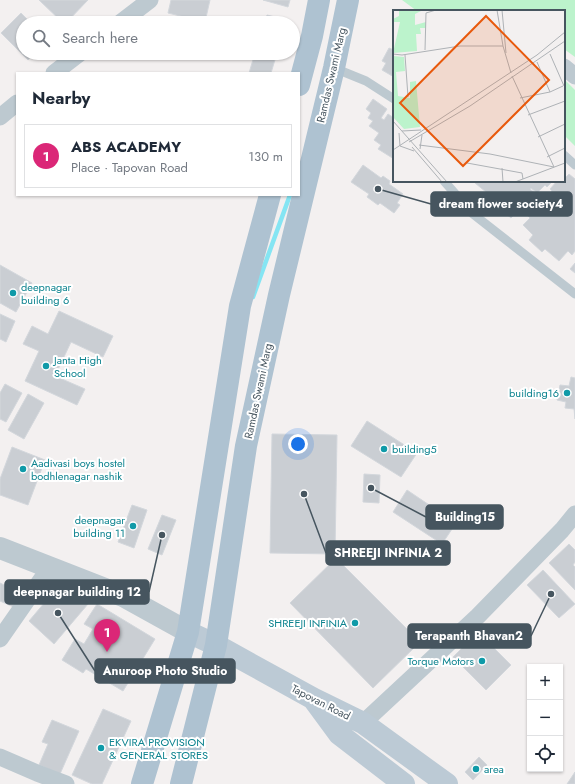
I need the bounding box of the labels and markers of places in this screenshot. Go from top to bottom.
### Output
callout: dream flower society4 [431,192,572,216]
place label: deepnagar building 6 [21,279,71,308]
marker: deepnagar building 6 [8,288,18,298]
place label: Janta High School [52,352,102,381]
marker: Janta High School [41,361,51,371]
place label: building16 [509,385,559,401]
marker: building16 [562,388,572,398]
place label: building5 [392,441,437,457]
marker: building5 [379,444,389,454]
place label: Aadivasi boys hostel bodhlenagar nashik [31,455,125,484]
marker: Aadivasi boys hostel bodhlenagar nashik [18,464,28,474]
callout: Building15 [426,505,503,529]
place label: deepnagar building 11 [73,512,125,541]
marker: deepnagar building 11 [128,521,138,531]
callout: SHREEJI INFINIA 2 [326,541,450,565]
callout: deepnagar building 12 [5,580,149,604]
place label: SHREEJI INFINIA [268,615,348,631]
marker: SHREEJI INFINIA [350,618,360,628]
pin: 1 [94,619,120,652]
callout: Terapanth Bhavan2 [408,624,531,648]
place label: Torque Motors [408,653,475,669]
marker: Torque Motors [477,656,487,666]
callout: Anuroop Photo Studio [95,659,235,683]
place label: EKVIRA PROVISION & GENERAL STORES [109,734,208,763]
marker: EKVIRA PROVISION & GENERAL STORES [96,743,106,753]
place label: area [484,761,504,777]
marker: area [471,764,481,774]

